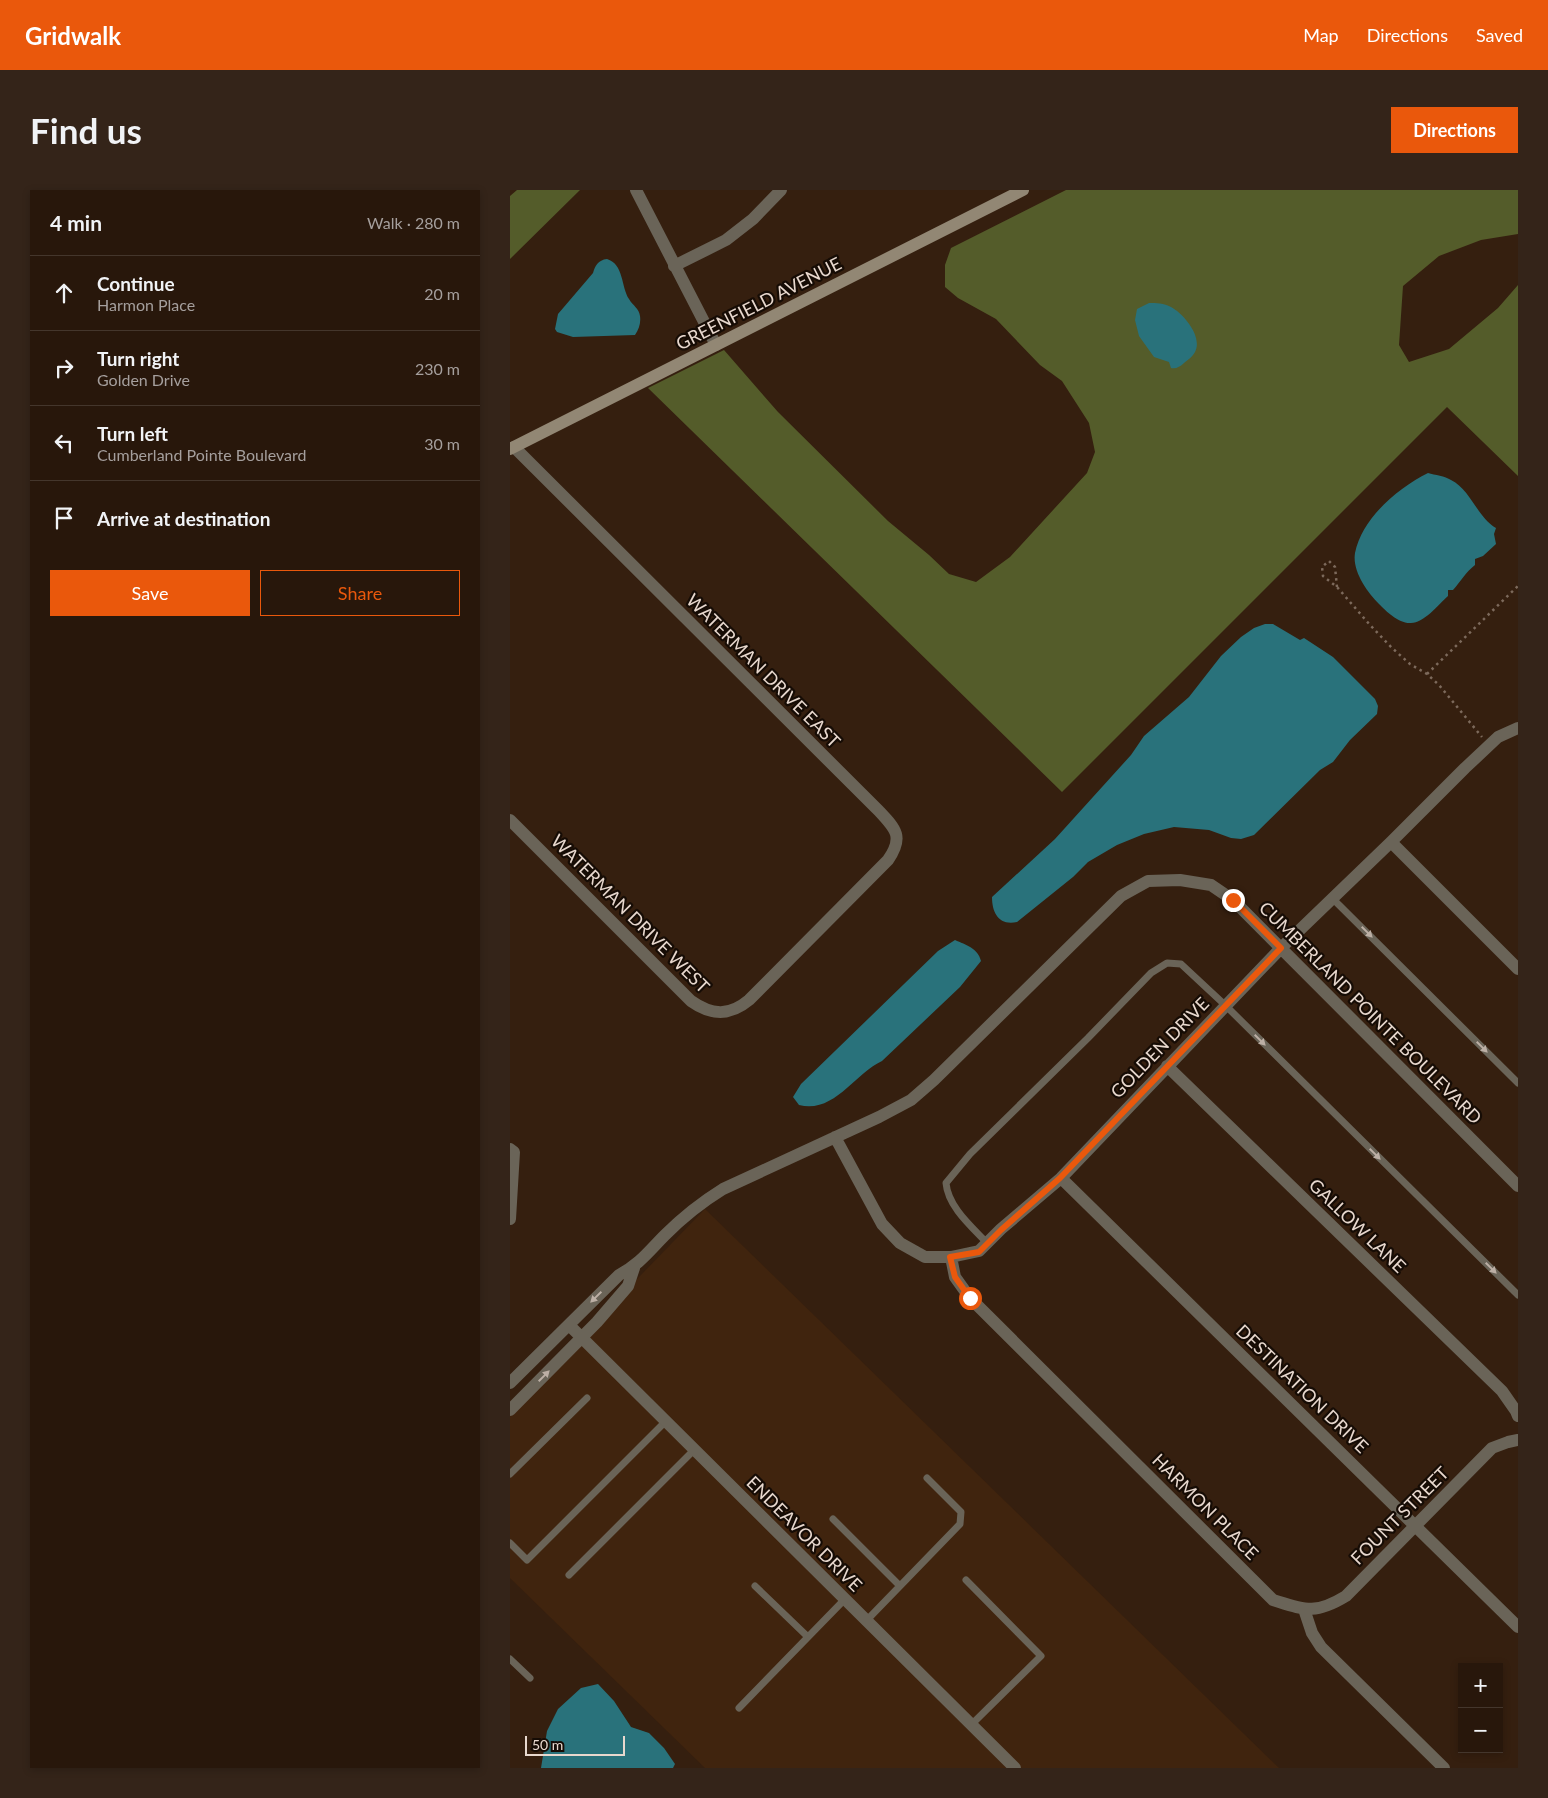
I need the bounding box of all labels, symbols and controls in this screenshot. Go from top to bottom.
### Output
text: Gridwalk [25,21,121,50]
text: Map [1303,24,1339,46]
text: Directions [1367,24,1448,46]
text: Saved [1476,24,1523,46]
button: Directions [1391,107,1518,153]
text: Find us [30,109,142,151]
text: 4 min [50,210,102,235]
text: Walk · 280 m [367,213,460,232]
street label: GREENFIELD AVENUE [672,252,845,354]
text: Continue [97,272,175,295]
icon: ahead [50,279,78,307]
text: 20 m [424,284,460,303]
text: Harmon Place [97,295,195,314]
text: Turn right [97,347,179,370]
icon: right [50,354,78,382]
text: 230 m [415,359,460,378]
text: Golden Drive [97,370,190,389]
text: Turn left [97,422,168,445]
icon: left [50,429,78,457]
text: 30 m [424,434,460,453]
text: Cumberland Pointe Boulevard [97,445,307,464]
icon: arrive [50,504,78,532]
text: Arrive at destination [97,507,270,530]
button: Save [50,570,250,616]
button: Share [260,570,460,616]
street label: WATERMAN DRIVE EAST [682,589,845,752]
street label: WATERMAN DRIVE WEST [547,830,715,997]
route end [1222,889,1245,912]
street label: CUMBERLAND POINTE BOULEVARD [1255,896,1487,1128]
one-way arrow [1361,926,1373,938]
street label: GOLDEN DRIVE [1106,992,1213,1102]
one-way arrow [1254,1033,1266,1045]
one-way arrow [1476,1041,1488,1053]
one-way arrow [1369,1148,1381,1160]
street label: GALLOW LANE [1305,1174,1411,1277]
one-way arrow [1485,1262,1497,1274]
route start [959,1287,982,1310]
one-way arrow [590,1291,602,1303]
street label: DESTINATION DRIVE [1232,1320,1373,1457]
one-way arrow [538,1370,550,1382]
street label: HARMON PLACE [1148,1449,1263,1564]
street label: FOUNT STREET [1346,1462,1453,1569]
street label: ENDEAVOR DRIVE [742,1471,867,1596]
map controls [1458,1663,1503,1753]
button: + [1458,1663,1503,1708]
button: − [1458,1708,1503,1753]
scale bar [525,1733,625,1756]
text: 50 m [532,1736,563,1753]

